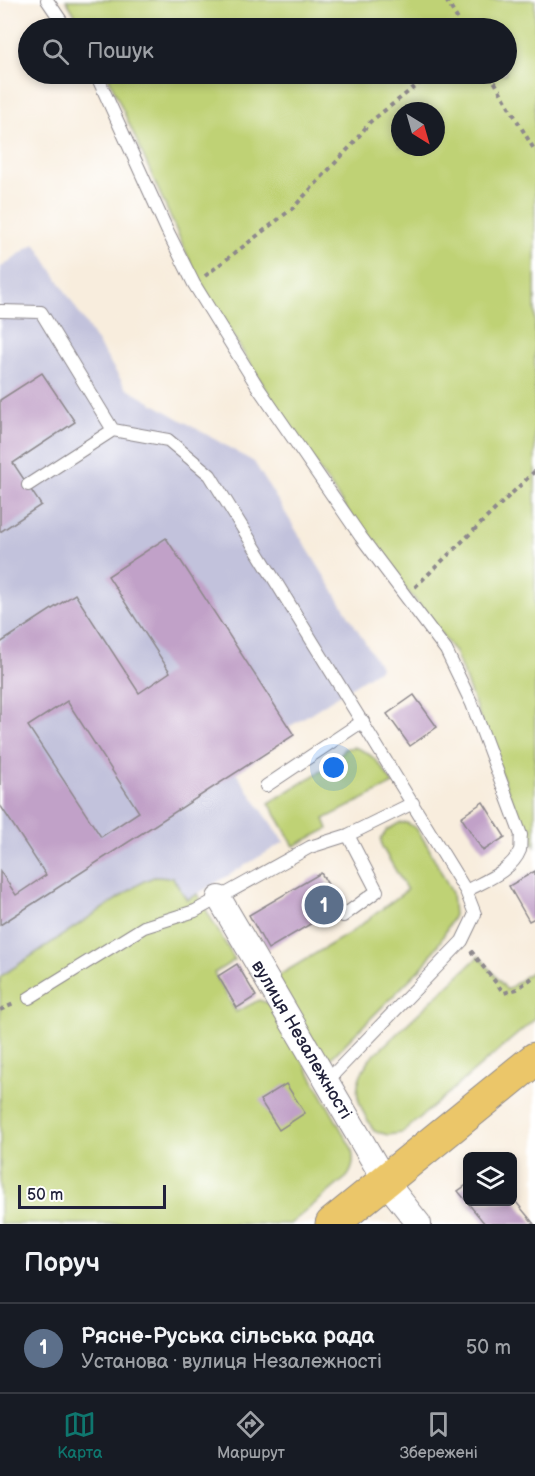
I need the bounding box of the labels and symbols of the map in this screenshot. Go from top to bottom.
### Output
north arrow [391,102,445,156]
your location [319,753,348,782]
pin: 1 [304,882,344,928]
street label: вулиця Незалежності [247,957,356,1123]
scale bar [18,1182,166,1210]

